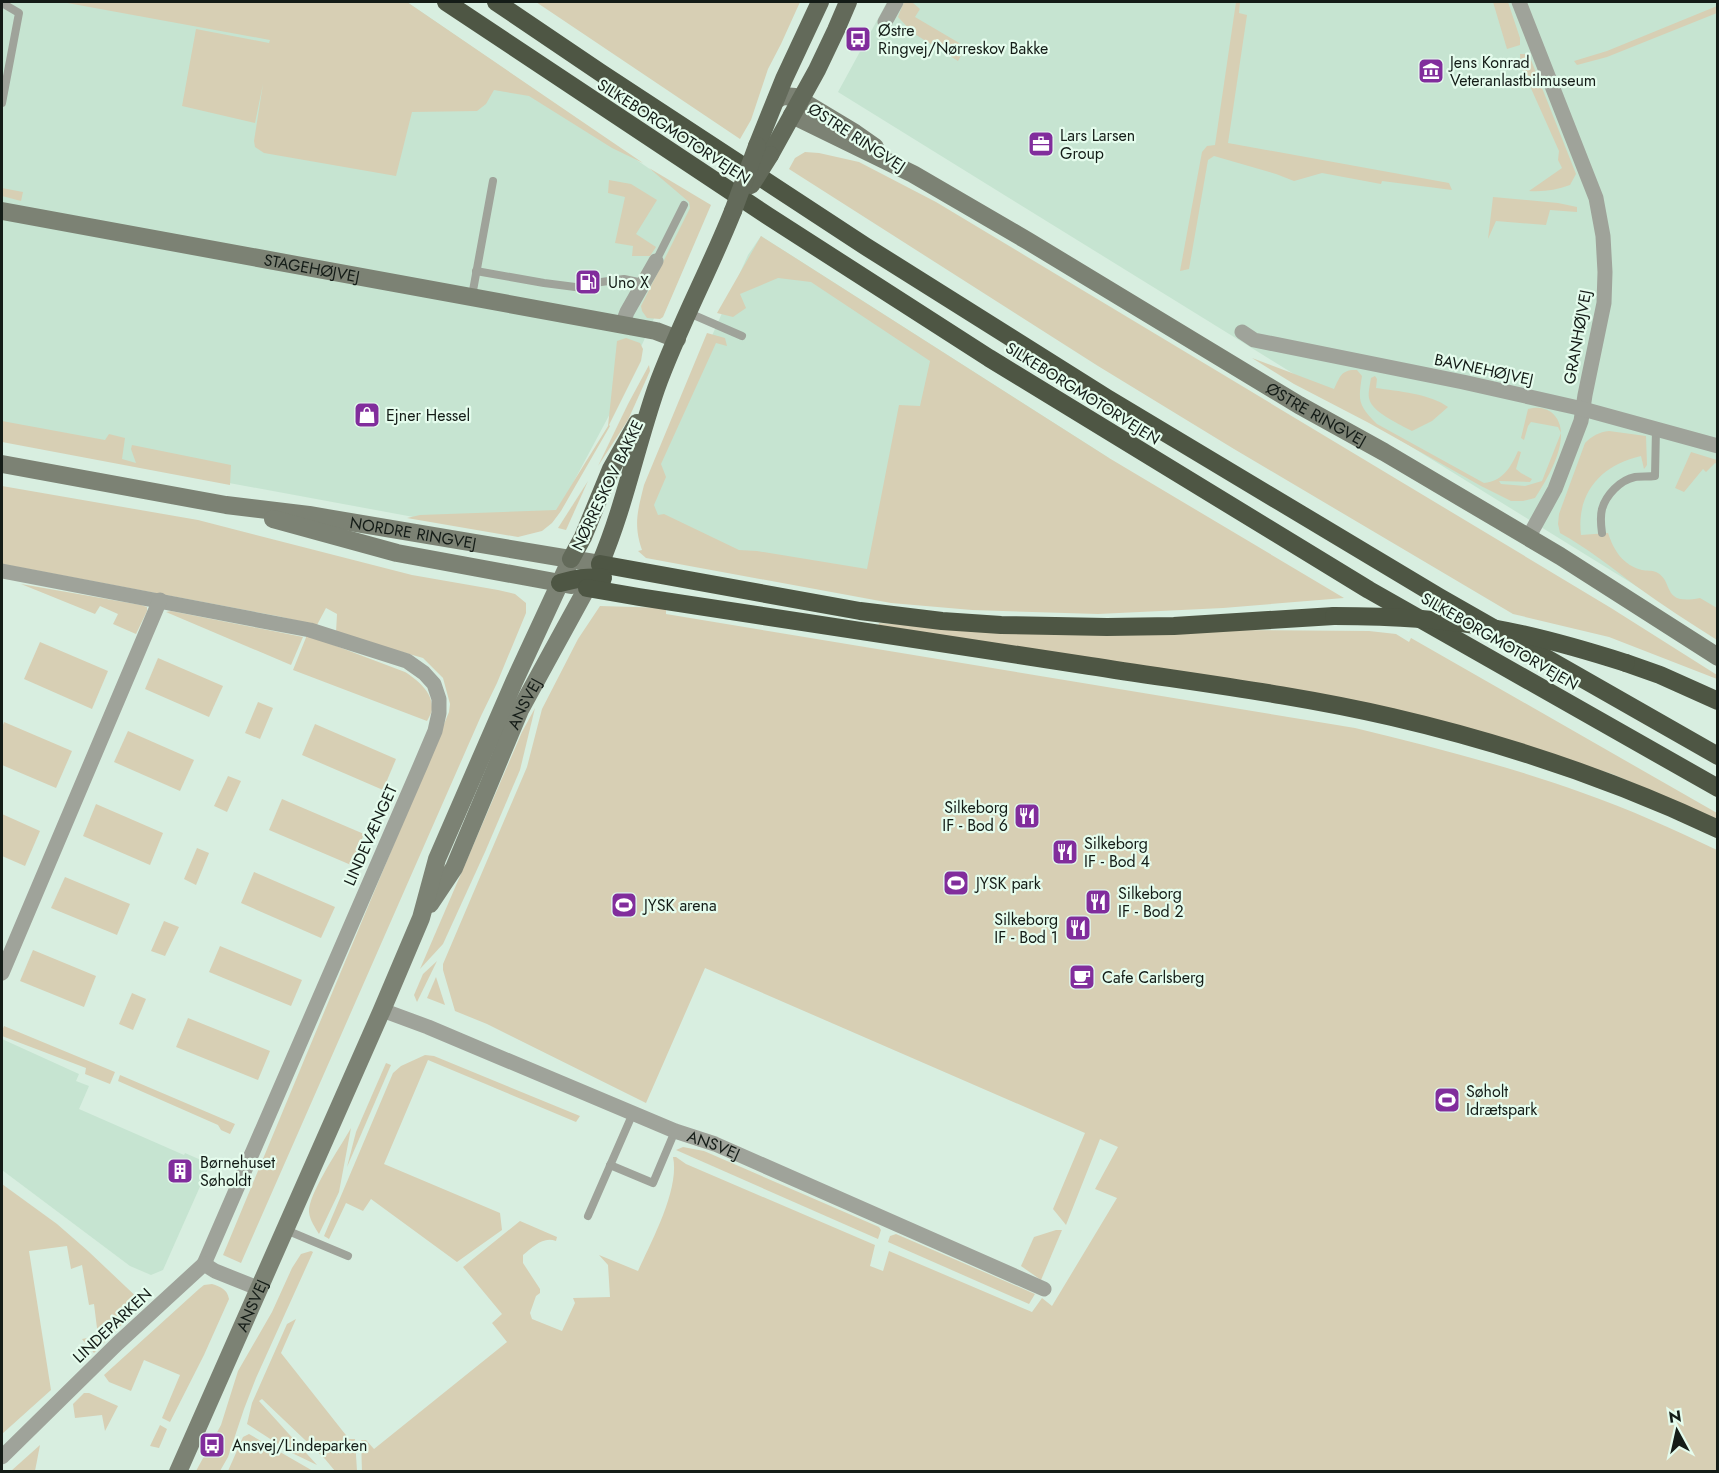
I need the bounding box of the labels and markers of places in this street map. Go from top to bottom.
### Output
place label: Østre Ringvej/Nørreskov Bakke [878,19,1048,60]
bus stop icon: Østre Ringvej/Nørreskov Bakke [843,24,873,54]
place label: Jens Konrad Veteranlastbilmuseum [1448,51,1596,92]
museum icon: Jens Konrad Veteranlastbilmuseum [1416,56,1446,86]
place label: Lars Larsen Group [1060,124,1135,165]
office icon: Lars Larsen Group [1026,129,1056,159]
fuel station icon: Uno X [573,267,603,297]
place label: Uno X [608,271,649,294]
shop icon: Ejner Hessel [352,400,382,430]
place label: Ejner Hessel [386,404,470,427]
place label: Silkeborg IF - Bod 6 [942,796,1008,837]
restaurant icon: Silkeborg IF - Bod 6 [1012,801,1042,831]
place label: Silkeborg IF - Bod 4 [1084,832,1150,873]
restaurant icon: Silkeborg IF - Bod 4 [1050,837,1080,867]
sports icon: JYSK park [941,868,971,898]
place label: JYSK park [974,872,1042,895]
place label: Silkeborg IF - Bod 2 [1118,882,1184,923]
restaurant icon: Silkeborg IF - Bod 2 [1083,887,1113,917]
sports icon: JYSK arena [609,890,639,920]
place label: JYSK arena [642,894,717,917]
place label: Silkeborg IF - Bod 1 [994,908,1058,949]
restaurant icon: Silkeborg IF - Bod 1 [1063,913,1093,943]
cafe icon: Cafe Carlsberg [1067,962,1097,992]
place label: Cafe Carlsberg [1102,966,1204,989]
place label: Søholt Idrætspark [1466,1080,1538,1121]
sports icon: Søholt Idrætspark [1432,1085,1462,1115]
place label: Børnehuset Søholdt [200,1151,275,1192]
building icon: Børnehuset Søholdt [165,1156,195,1186]
bus stop icon: Ansvej/Lindeparken [197,1430,227,1460]
place label: Ansvej/Lindeparken [232,1434,367,1457]

